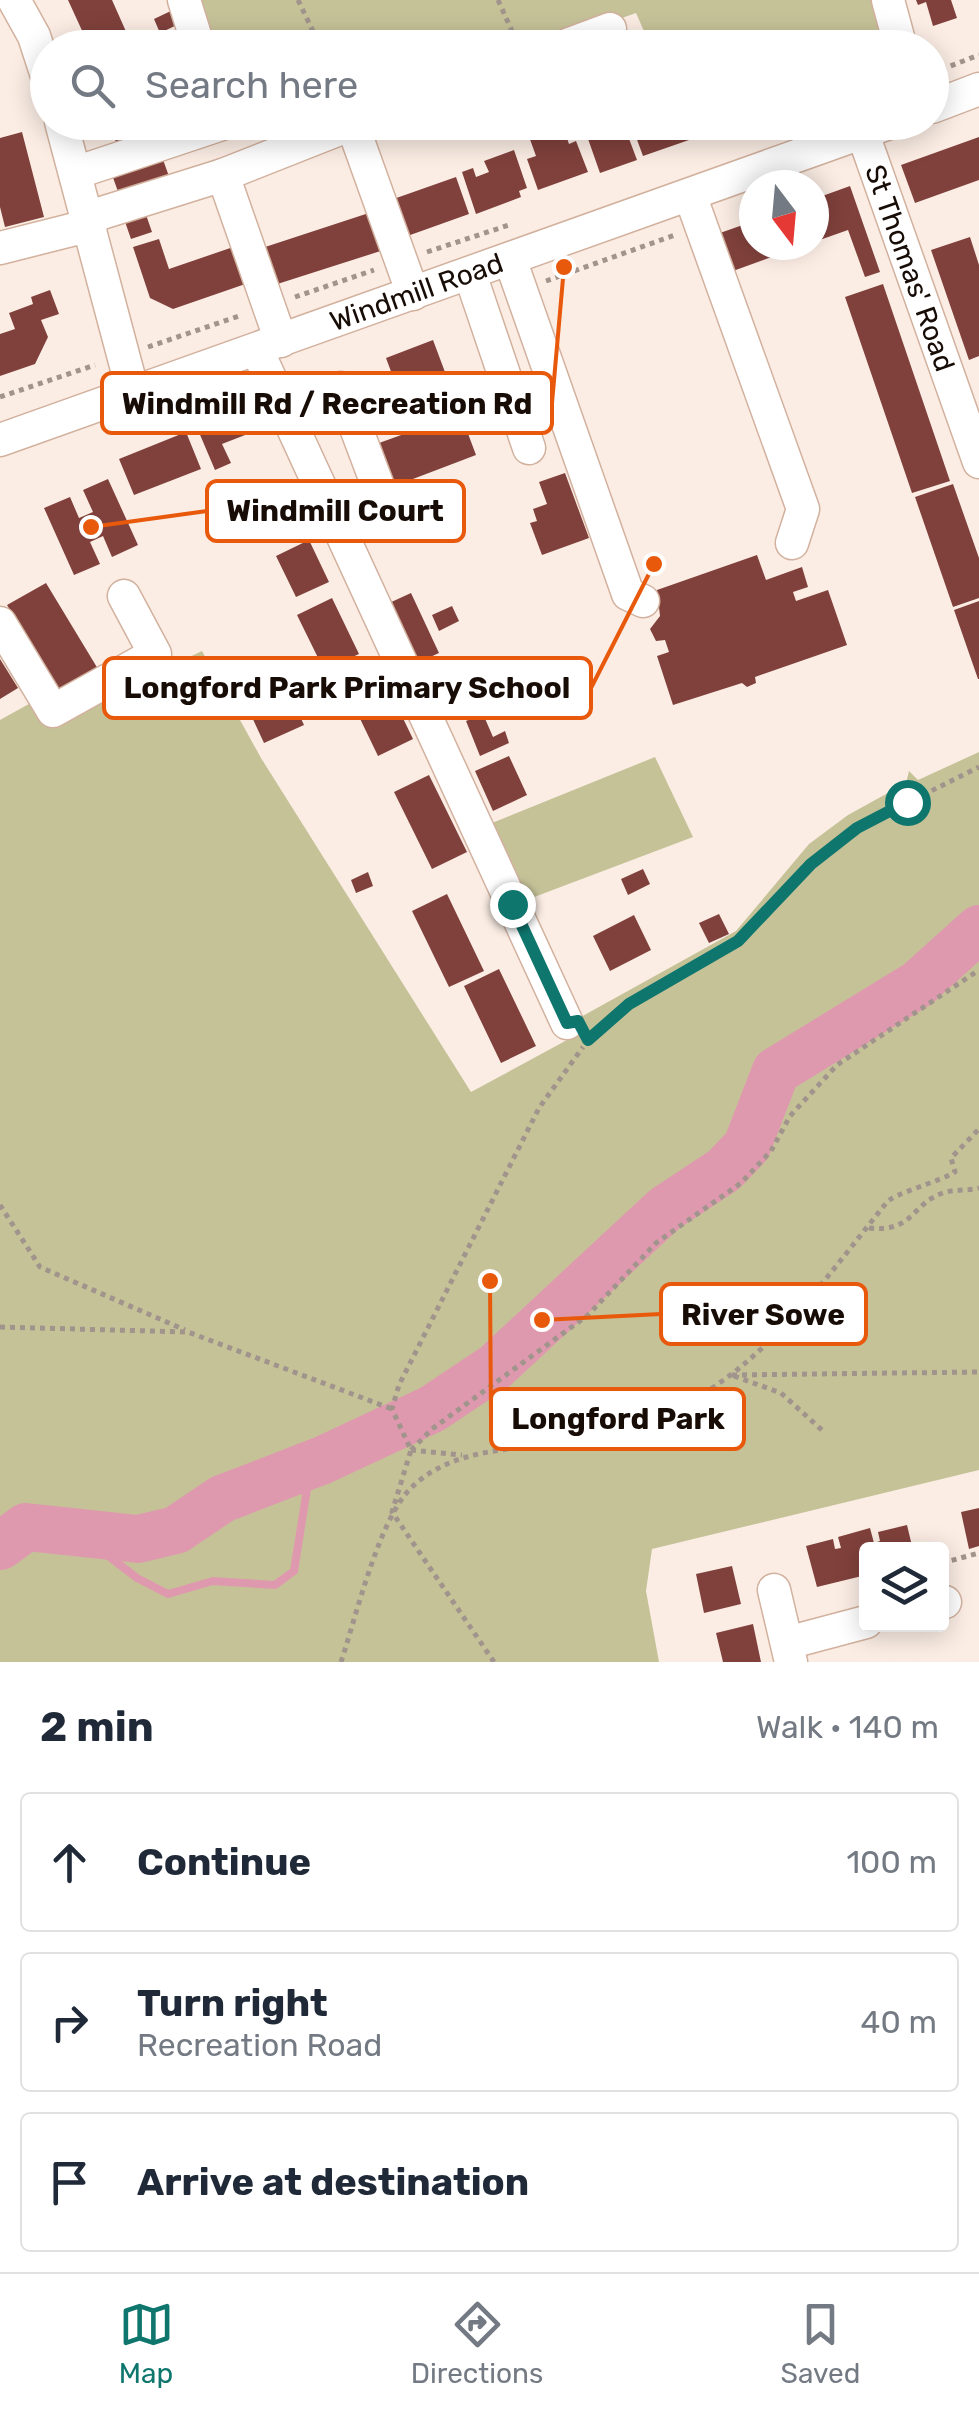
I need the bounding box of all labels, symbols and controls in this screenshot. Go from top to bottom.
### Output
search box [30,30,949,140]
icon: search [65,58,120,113]
text: Search here [145,62,358,108]
street label: St Thomas' Road [859,160,962,376]
north arrow [739,170,829,260]
street label: Windmill Road [325,246,507,338]
callout: Windmill Rd / Recreation Rd [102,373,552,433]
text: Windmill Rd / Recreation Rd [122,386,532,422]
callout: Windmill Court [207,481,464,541]
text: Windmill Court [226,493,444,529]
callout: Longford Park Primary School [104,658,591,718]
text: Longford Park Primary School [124,670,570,706]
route start [885,780,931,826]
route end [490,882,536,928]
callout: River Sowe [661,1284,866,1344]
text: River Sowe [681,1297,845,1333]
callout: Longford Park [491,1389,744,1449]
text: Longford Park [511,1401,725,1437]
map controls [859,1542,949,1632]
button: layers [859,1542,949,1632]
text: 2 min [40,1702,154,1752]
text: Walk · 140 m [756,1708,939,1746]
icon: ahead [42,1835,97,1890]
text: Continue [137,1839,311,1885]
text: 100 m [846,1843,937,1881]
text: Turn right [137,1980,328,2026]
icon: right [42,1995,97,2050]
text: 40 m [861,2003,937,2041]
text: Recreation Road [137,2026,382,2064]
icon: arrive [42,2155,97,2210]
text: Arrive at destination [137,2159,529,2205]
tab: Map [119,2297,174,2390]
tab: Directions [411,2297,543,2390]
tab: Saved [780,2297,860,2390]

